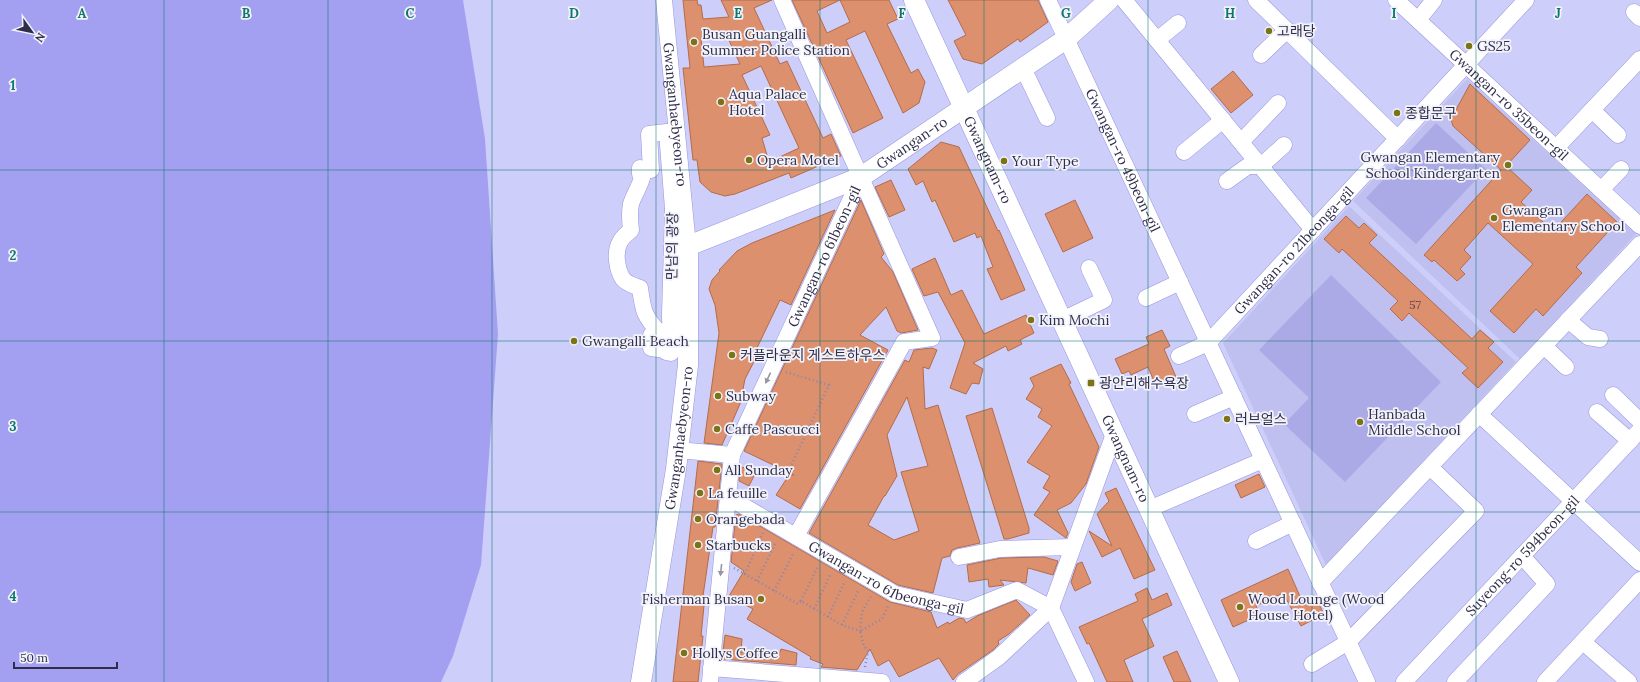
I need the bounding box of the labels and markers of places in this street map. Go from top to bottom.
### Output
place label: 고래당 [1277,22,1316,40]
place label: Busan Guangalli Summer Police Station [702,25,850,59]
marker: 고래당 [1264,26,1274,36]
marker: Busan Guangalli Summer Police Station [689,37,699,47]
place label: GS25 [1477,37,1511,55]
marker: GS25 [1464,41,1474,51]
place label: Aqua Palace Hotel [728,85,807,119]
marker: Aqua Palace Hotel [716,97,726,107]
place label: 종합문구 [1405,104,1457,122]
marker: 종합문구 [1392,108,1402,118]
place label: Gwangan Elementary School Kindergarten [1360,148,1501,182]
place label: Opera Motel [757,151,839,169]
place label: Your Type [1011,152,1079,170]
marker: Opera Motel [744,155,754,165]
marker: Your Type [999,156,1009,166]
marker: Gwangan Elementary School Kindergarten [1503,160,1513,170]
place label: Gwangan Elementary School [1502,201,1625,235]
marker: Gwangan Elementary School [1489,213,1499,223]
place label: Kim Mochi [1039,311,1109,329]
marker: Kim Mochi [1026,315,1036,325]
place label: Gwangalli Beach [582,332,689,350]
marker: Gwangalli Beach [569,336,579,346]
place label: 커플라운지 게스트하우스 [740,346,885,364]
marker: 커플라운지 게스트하우스 [727,350,737,360]
place label: 광안리해수욕장 [1099,374,1189,392]
marker: 광안리해수욕장 [1086,378,1096,388]
place label: Subway [726,387,776,405]
marker: Subway [713,391,723,401]
place label: Hanbada Middle School [1368,405,1461,439]
place label: 러브얼스 [1235,410,1287,428]
marker: 러브얼스 [1222,414,1232,424]
marker: Hanbada Middle School [1355,417,1365,427]
place label: Caffe Pascucci [725,420,820,438]
marker: Caffe Pascucci [712,424,722,434]
place label: All Sunday [724,461,793,479]
marker: All Sunday [712,465,722,475]
place label: La feuille [708,484,767,502]
marker: La feuille [695,488,705,498]
place label: Orangebada [706,510,785,528]
marker: Orangebada [693,514,703,524]
place label: Starbucks [706,536,770,554]
marker: Starbucks [693,540,703,550]
place label: Fisherman Busan [642,590,753,608]
place label: Wood Lounge (Wood House Hotel) [1248,590,1384,624]
marker: Fisherman Busan [756,594,766,604]
marker: Wood Lounge (Wood House Hotel) [1235,602,1245,612]
place label: Hollys Coffee [692,644,779,662]
marker: Hollys Coffee [679,648,689,658]

